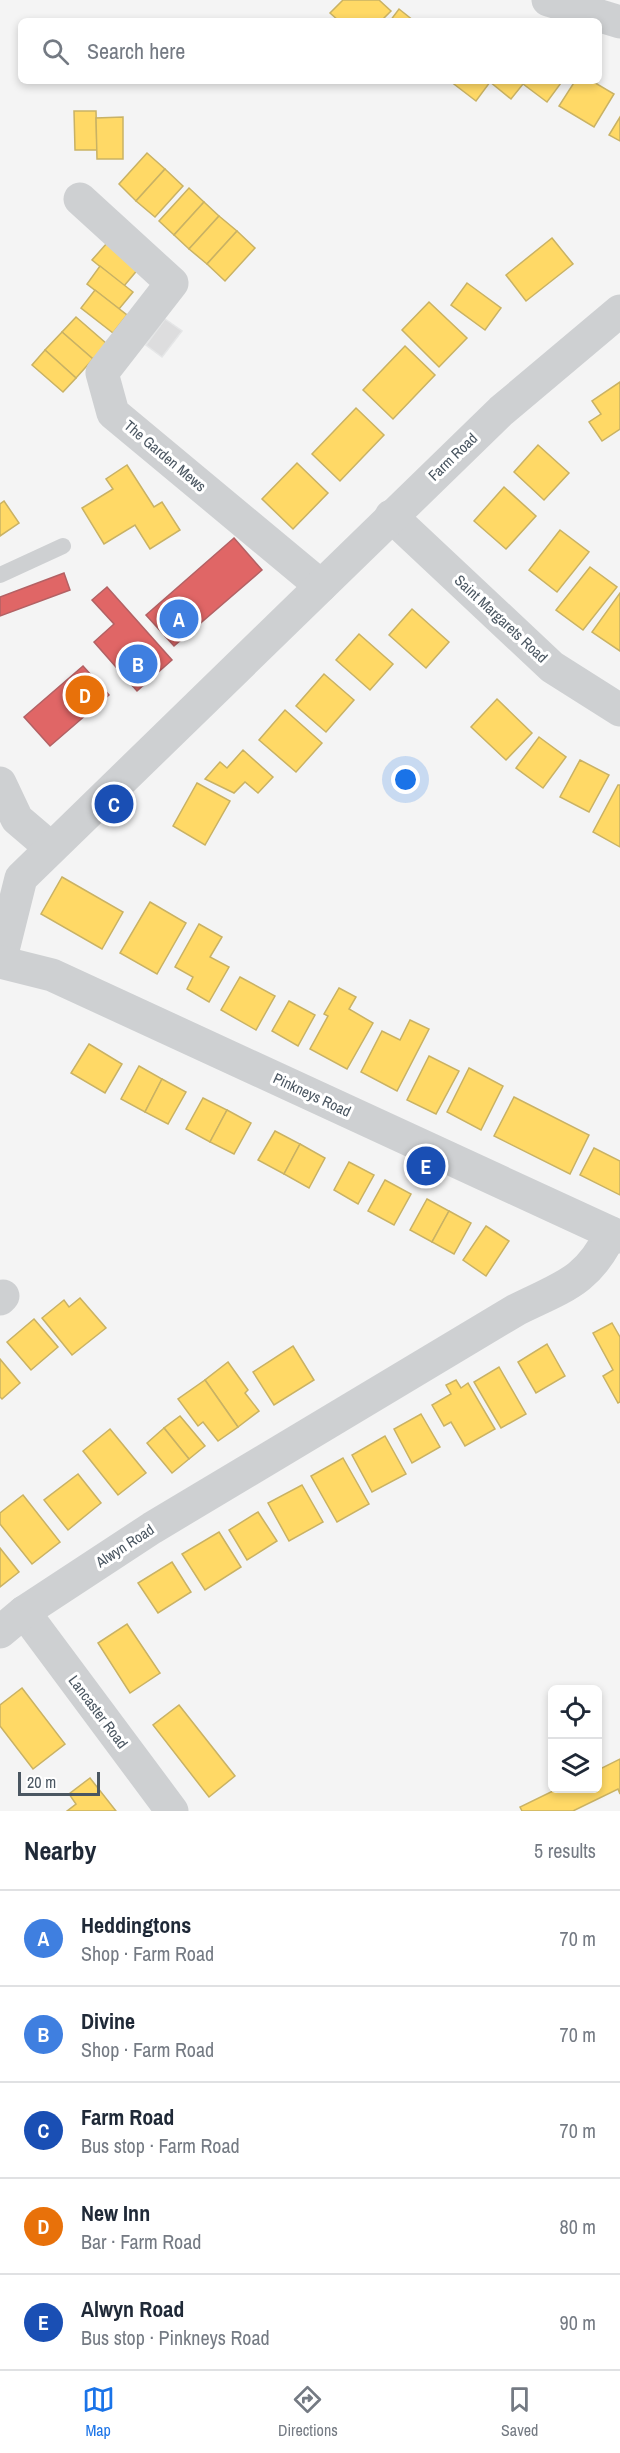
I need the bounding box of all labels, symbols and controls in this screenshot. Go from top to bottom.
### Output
search box [18,18,602,84]
icon: search [39,35,72,68]
text: Search here [87,36,185,66]
street label: The Garden Mews [120,415,211,496]
street label: Farm Road [423,428,482,485]
street label: Saint Margarets Road [450,570,553,667]
pin: A [160,596,198,642]
pin: B [118,642,158,686]
pin: D [66,672,104,718]
your location [391,765,420,794]
pin: C [94,782,134,826]
street label: Pinkneys Road [270,1067,354,1122]
pin: E [406,1144,446,1188]
street label: Alwyn Road [91,1519,158,1573]
street label: Lancaster Road [64,1671,133,1753]
map controls [548,1685,602,1793]
button: locate [548,1685,602,1739]
button: layers [548,1739,602,1793]
scale bar [18,1769,100,1796]
text: 20 m [27,1771,56,1793]
text: Nearby [24,1833,96,1868]
text: 5 results [534,1837,596,1864]
text: Heddingtons [81,1910,191,1940]
text: A [38,1925,49,1952]
text: 70 m [560,1925,596,1952]
text: Shop · Farm Road [81,1940,214,1967]
text: Divine [81,2006,135,2036]
text: B [38,2021,49,2048]
text: 70 m [560,2021,596,2048]
text: Shop · Farm Road [81,2036,214,2063]
text: Farm Road [81,2102,174,2132]
text: C [38,2117,49,2144]
text: 70 m [560,2117,596,2144]
text: Bus stop · Farm Road [81,2132,240,2159]
text: New Inn [81,2198,150,2228]
text: D [38,2213,49,2240]
text: 80 m [560,2213,596,2240]
text: Bar · Farm Road [81,2228,201,2255]
text: Alwyn Road [81,2294,184,2324]
text: E [38,2309,49,2336]
text: 90 m [560,2309,596,2336]
text: Bus stop · Pinkneys Road [81,2324,270,2351]
tab: Map [82,2383,115,2441]
tab: Directions [278,2383,338,2441]
tab: Saved [501,2383,538,2441]

